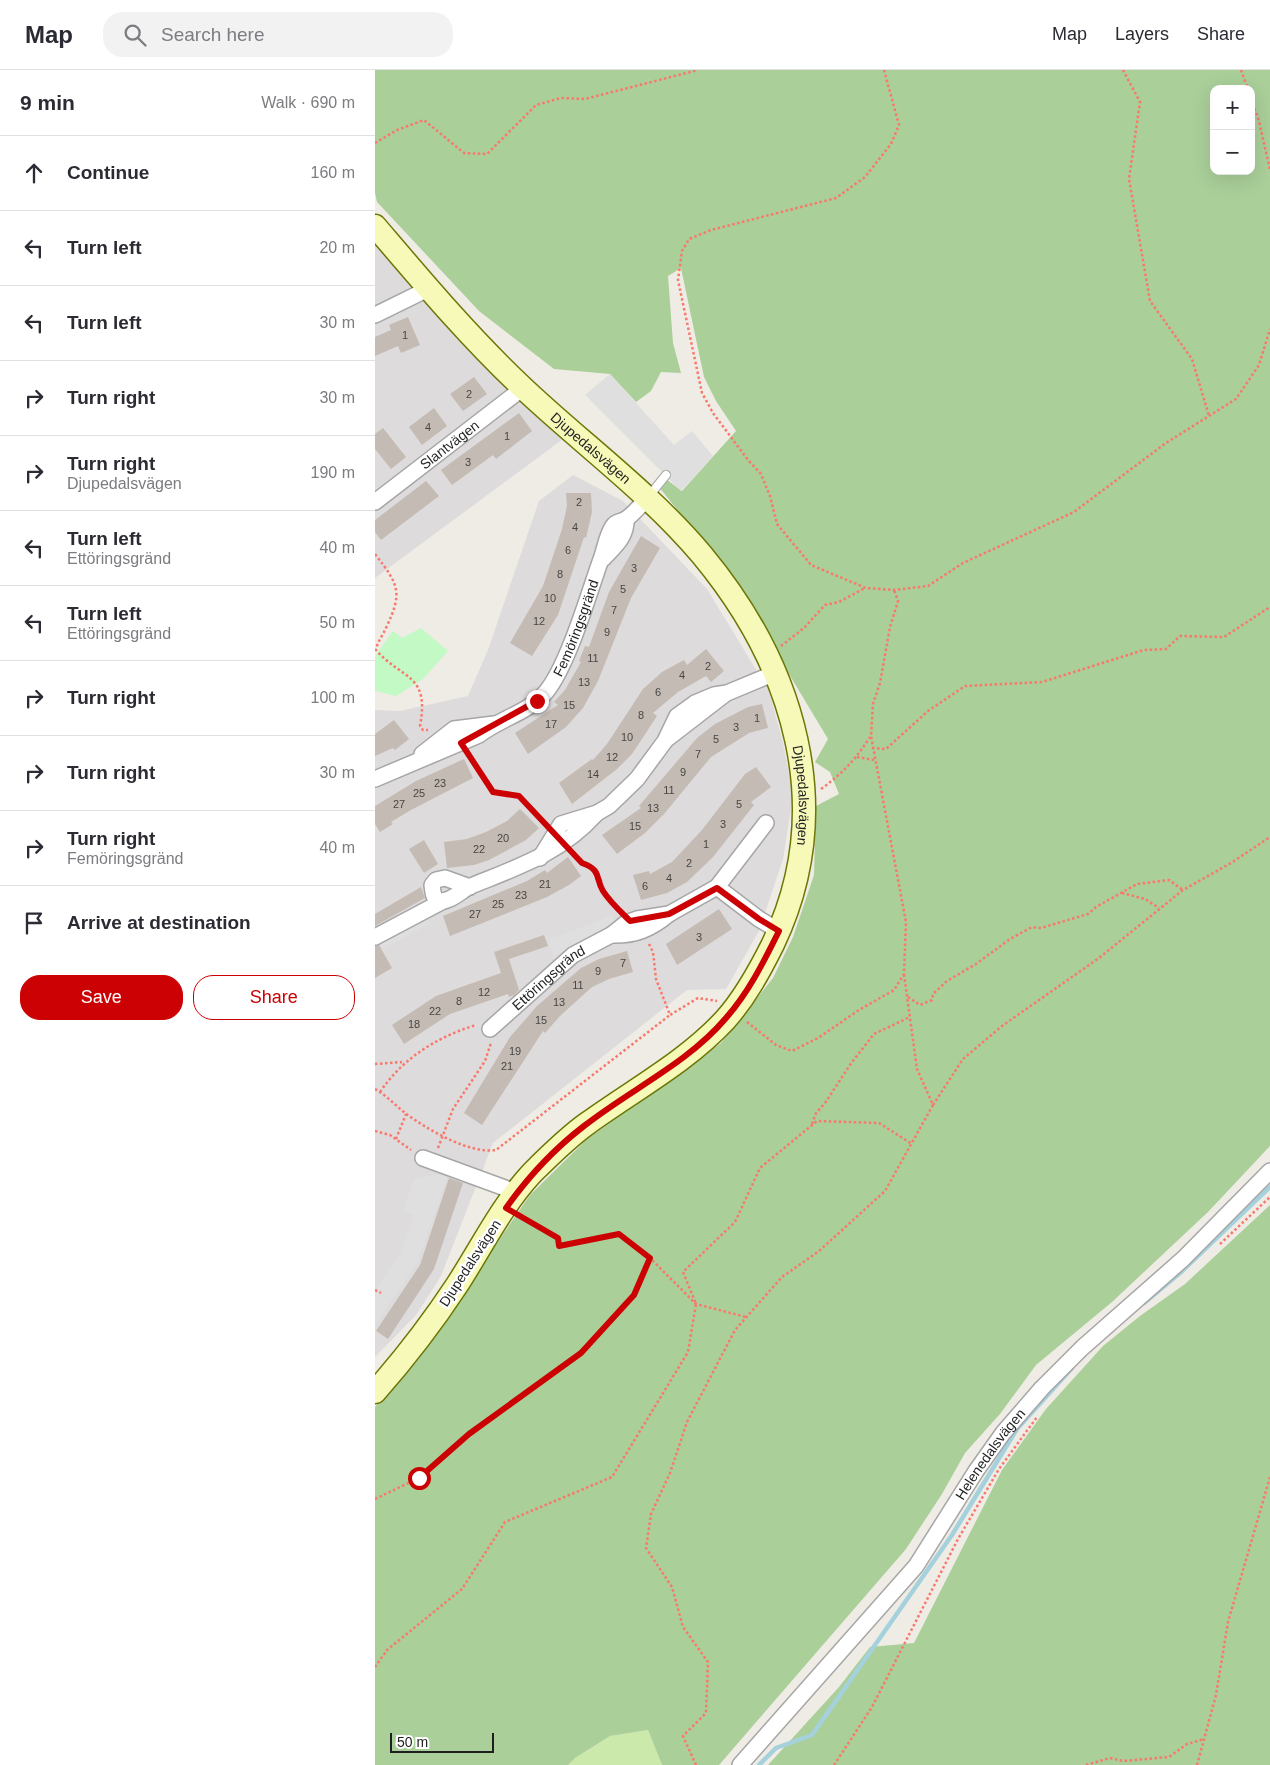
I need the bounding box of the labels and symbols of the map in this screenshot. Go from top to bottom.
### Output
house number: 1 [402,329,408,341]
house number: 2 [466,388,472,400]
street label: Djupedalsvägen [548,409,634,487]
street label: Slantvägen [417,417,482,472]
house number: 4 [425,421,431,433]
house number: 1 [504,430,510,442]
house number: 3 [465,456,471,468]
house number: 2 [576,496,582,508]
house number: 4 [572,521,578,533]
house number: 6 [565,544,571,556]
house number: 3 [631,562,637,574]
house number: 8 [557,568,563,580]
street label: Femöringsgränd [550,577,601,679]
house number: 5 [620,583,626,595]
house number: 10 [544,592,556,604]
house number: 7 [611,604,617,616]
house number: 12 [533,615,545,627]
house number: 9 [604,626,610,638]
house number: 11 [587,652,599,664]
house number: 2 [705,660,711,672]
house number: 4 [679,669,685,681]
house number: 13 [578,676,590,688]
house number: 6 [655,686,661,698]
route end [526,690,549,713]
house number: 15 [563,699,575,711]
house number: 8 [638,709,644,721]
house number: 1 [754,712,760,724]
house number: 17 [545,718,557,730]
house number: 3 [733,721,739,733]
house number: 10 [621,731,633,743]
house number: 5 [713,733,719,745]
street label: Djupedalsvägen [790,744,812,846]
house number: 7 [695,748,701,760]
house number: 12 [606,751,618,763]
house number: 9 [680,766,686,778]
house number: 14 [587,768,599,780]
house number: 23 [434,777,446,789]
house number: 11 [663,784,675,796]
house number: 25 [413,787,425,799]
house number: 27 [393,798,405,810]
house number: 5 [736,798,742,810]
house number: 13 [647,802,659,814]
house number: 3 [720,818,726,830]
house number: 15 [629,820,641,832]
house number: 20 [497,832,509,844]
house number: 1 [703,838,709,850]
house number: 22 [473,843,485,855]
house number: 2 [686,857,692,869]
house number: 4 [666,872,672,884]
house number: 21 [539,878,551,890]
house number: 6 [642,880,648,892]
house number: 23 [515,889,527,901]
house number: 25 [492,898,504,910]
house number: 27 [469,908,481,920]
house number: 3 [696,931,702,943]
street label: Ettöringsgränd [509,942,588,1013]
house number: 7 [620,957,626,969]
house number: 9 [595,965,601,977]
house number: 11 [572,979,584,991]
house number: 12 [478,986,490,998]
house number: 8 [456,995,462,1007]
house number: 13 [553,996,565,1008]
house number: 22 [429,1005,441,1017]
house number: 15 [535,1014,547,1026]
house number: 18 [408,1018,420,1030]
house number: 19 [509,1045,521,1057]
house number: 21 [501,1060,513,1072]
street label: Djupedalsvägen [436,1217,504,1309]
street label: Helenedalsvägen [952,1405,1028,1502]
route start [408,1467,431,1490]
scale bar [390,1730,494,1753]

